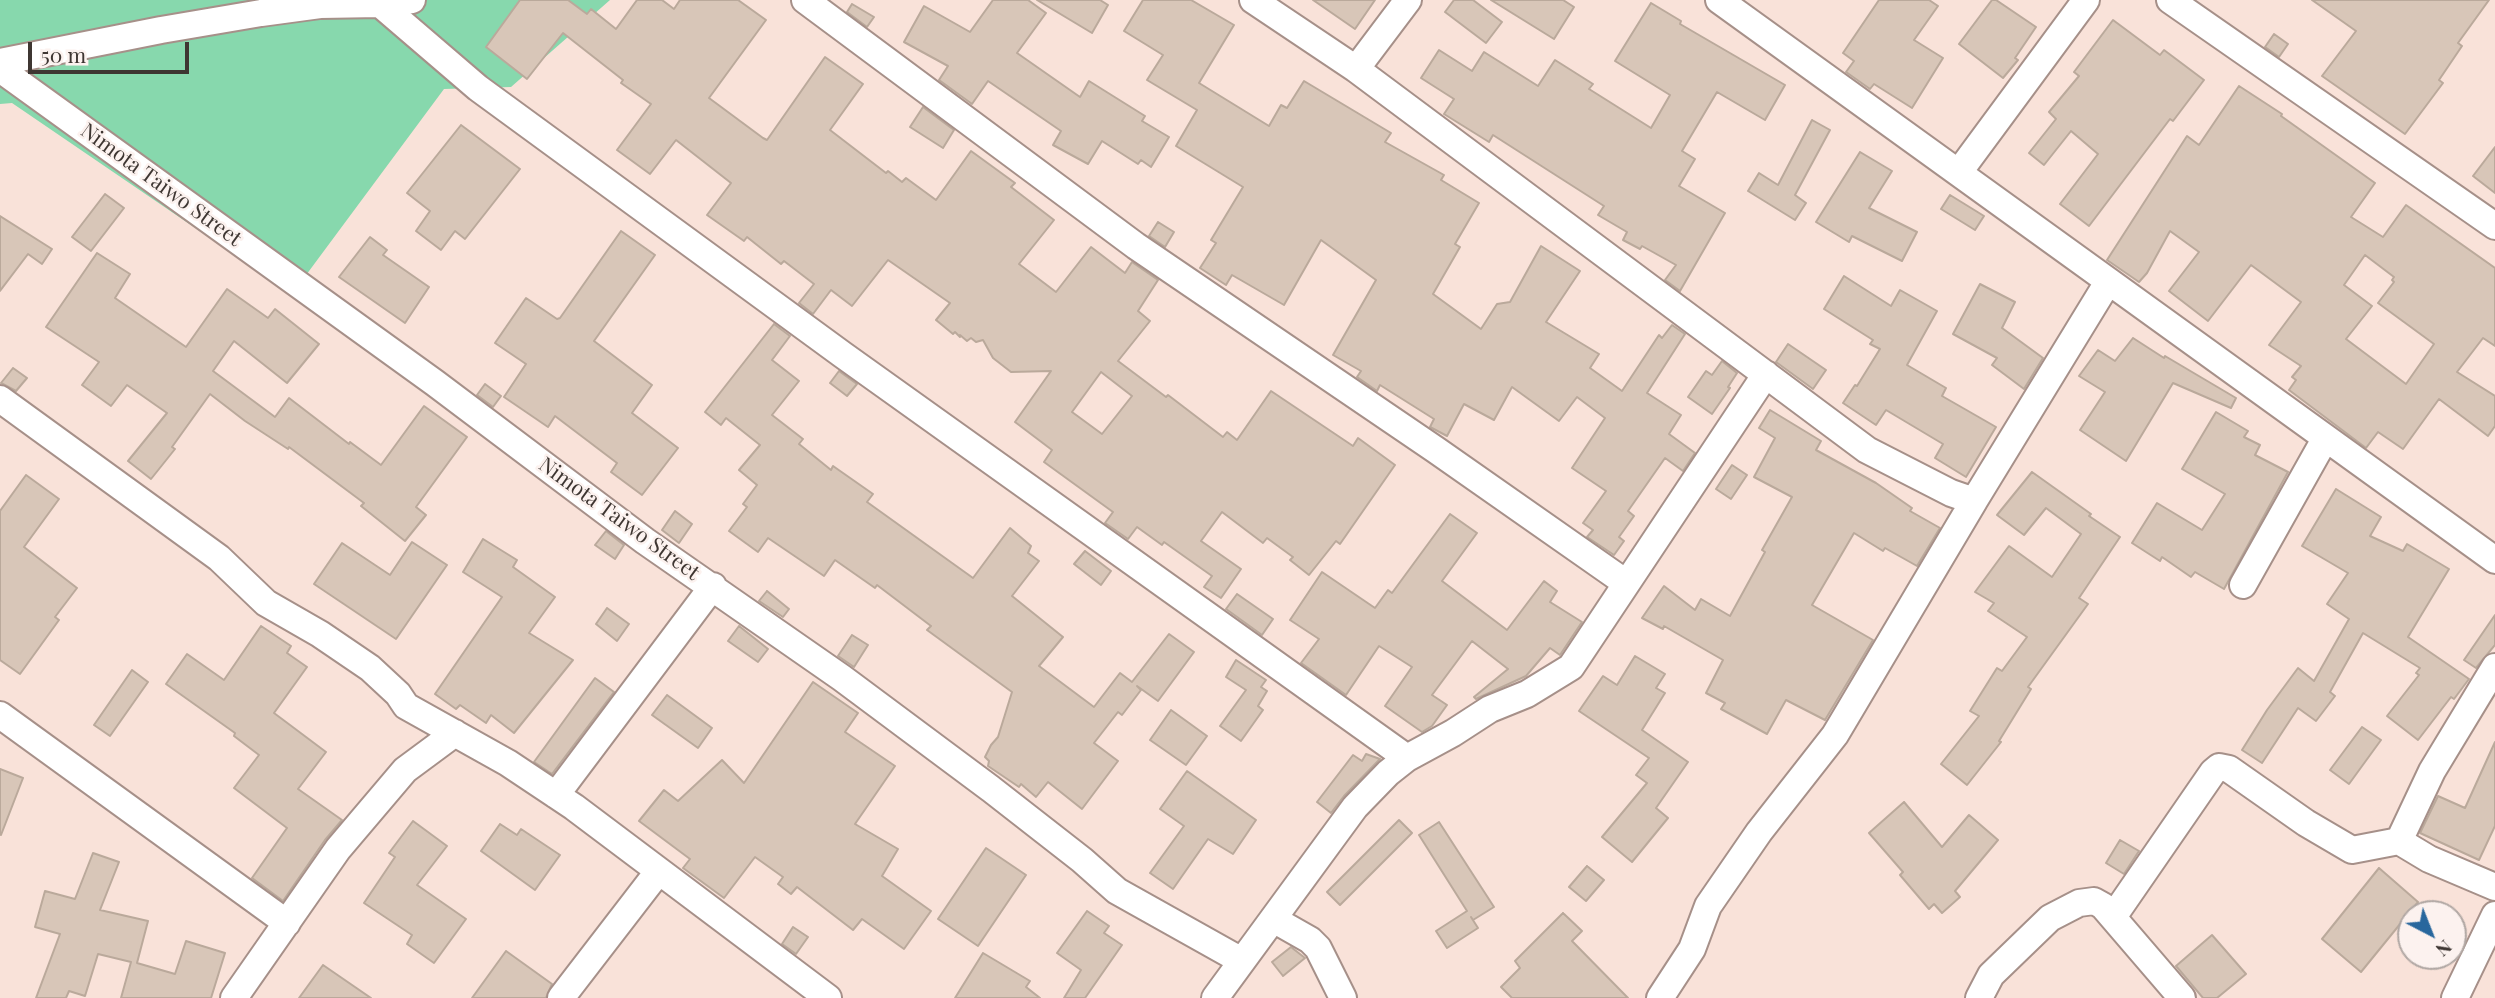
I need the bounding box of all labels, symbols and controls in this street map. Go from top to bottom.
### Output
scale bar [32,28,192,72]
text: 50 m [41,40,86,68]
street label: Nimota Taiwo Street [76,118,246,252]
street label: Nimota Taiwo Street [534,452,704,586]
north arrow [2397,900,2467,970]
text: N [2431,935,2459,963]

